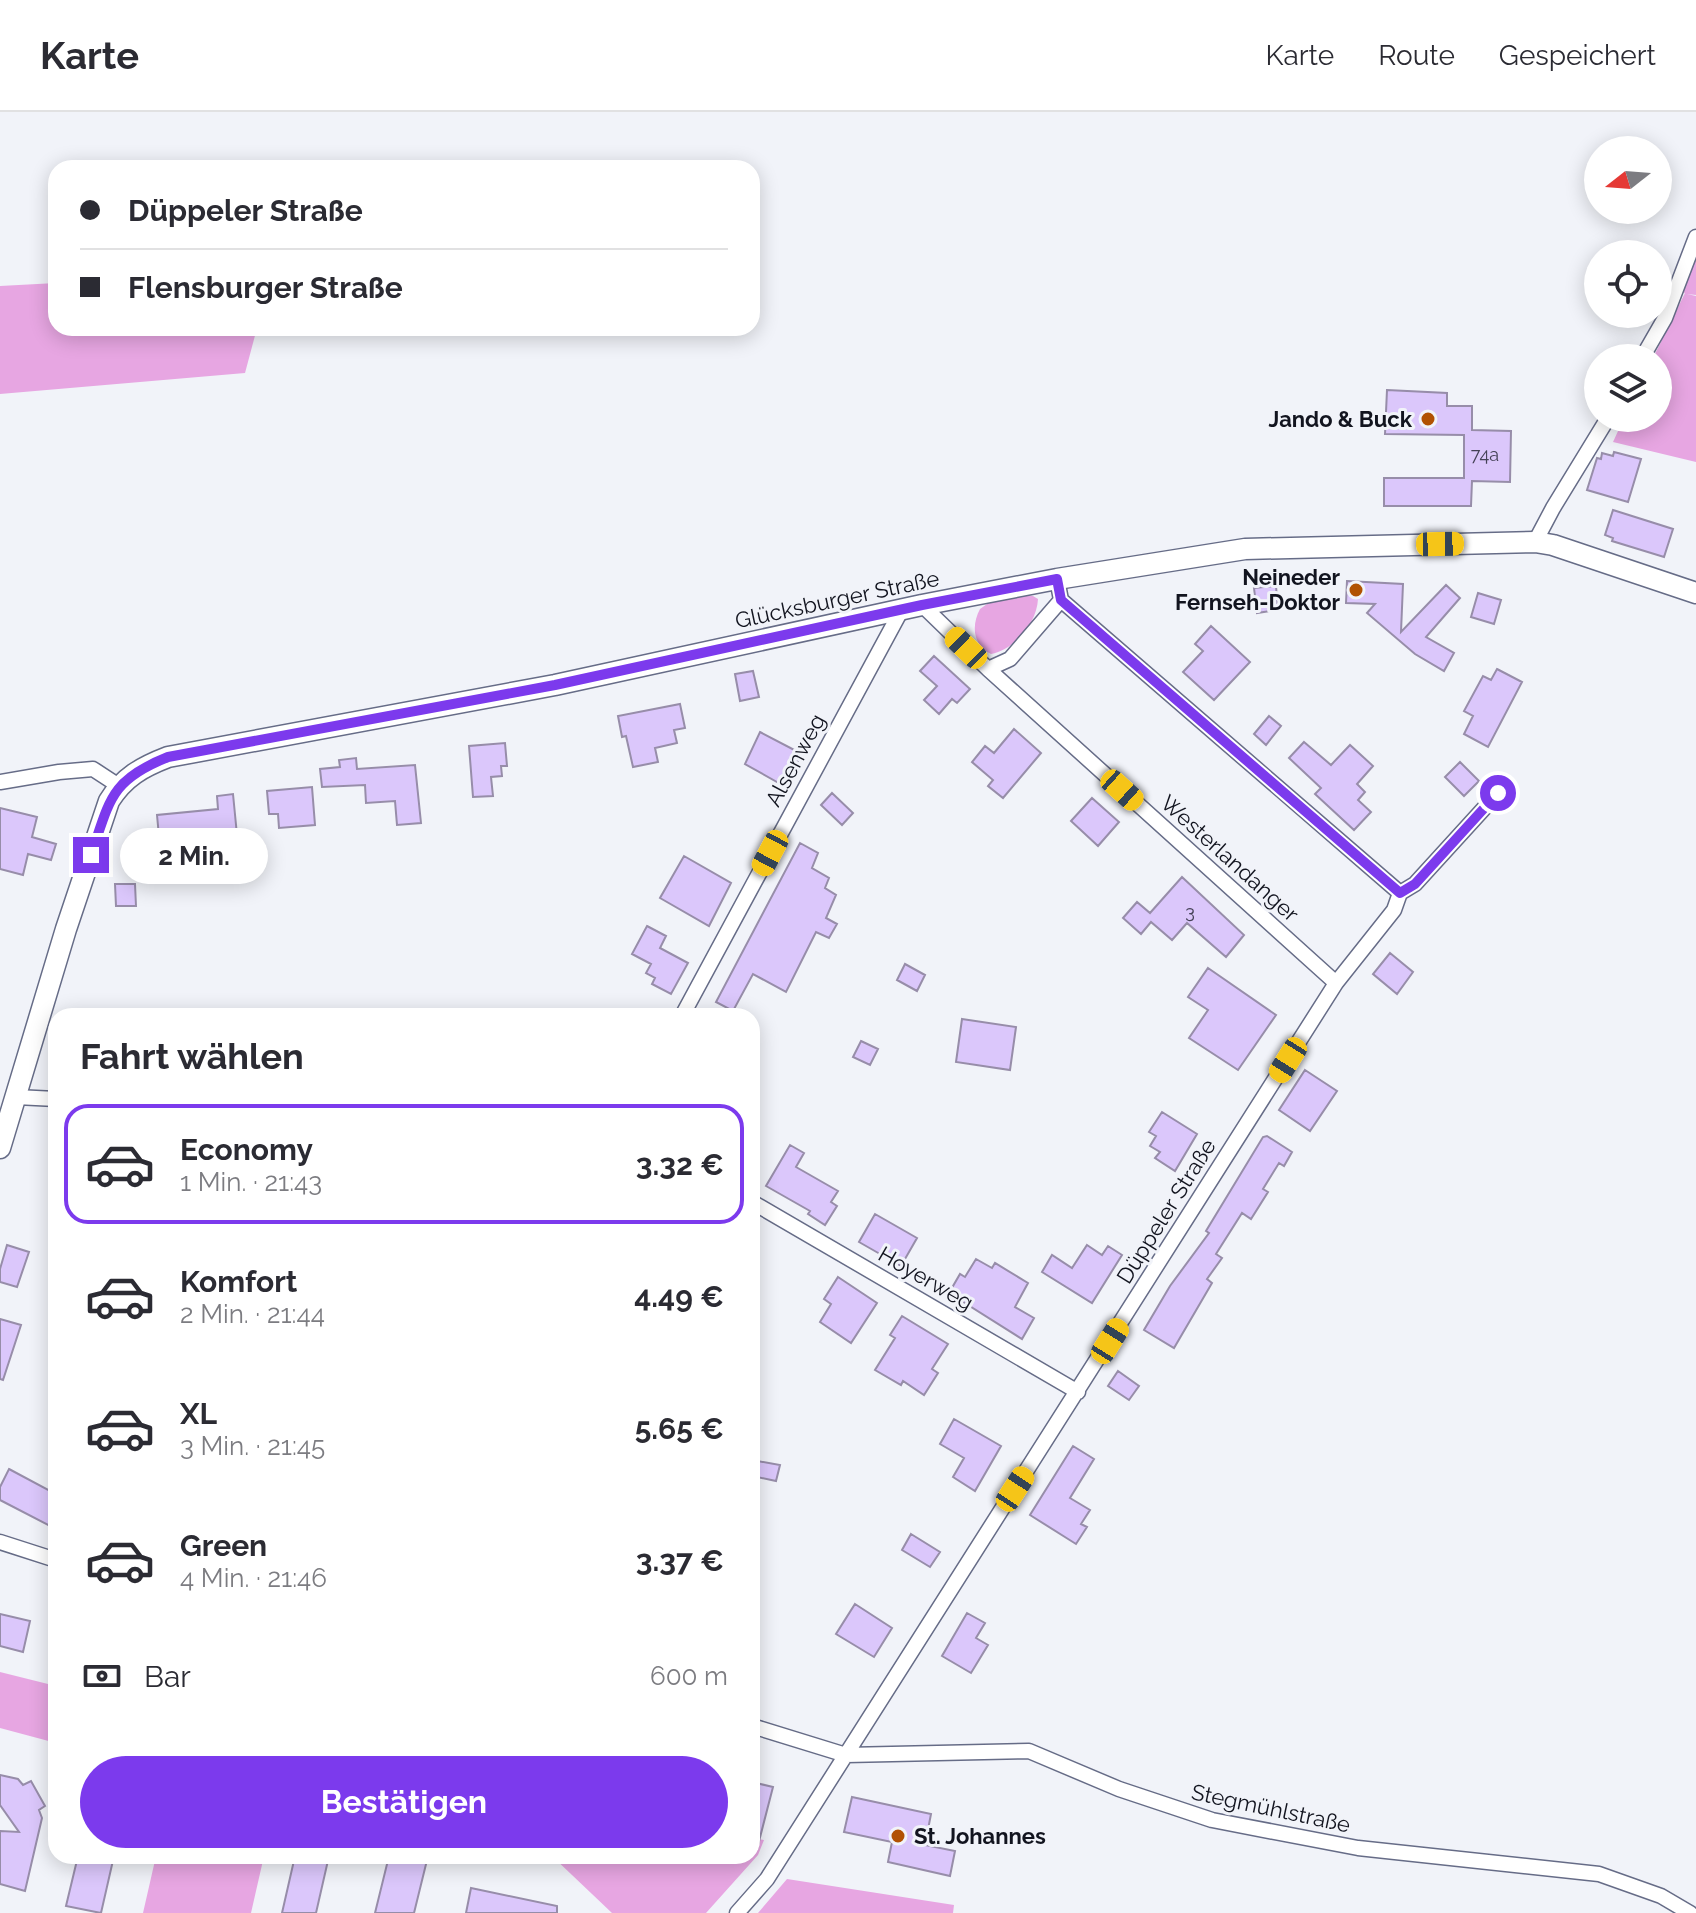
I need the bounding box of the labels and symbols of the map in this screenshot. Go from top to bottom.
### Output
north arrow [1584,136,1672,224]
place label: Jando & Buck [1269,406,1413,432]
marker: Jando & Buck [1419,410,1437,428]
house number: 74a [1471,444,1499,465]
car [1416,532,1464,556]
place label: Neineder Fernseh-Doktor [1175,564,1340,615]
street label: Glücksburger Straße [733,565,941,633]
marker: Neineder Fernseh-Doktor [1347,581,1365,599]
car [940,623,992,673]
street label: Alsenweg [760,709,830,811]
car [1096,765,1148,815]
route start [1480,775,1516,811]
street label: Westerlandanger [1156,789,1304,927]
car [748,826,792,880]
callout: 2 Min. [119,827,267,883]
route end [73,837,109,873]
house number: 3 [1185,901,1195,922]
car [1265,1033,1311,1087]
street label: Düppeler Straße [1111,1134,1221,1288]
street label: Hoyerweg [874,1241,978,1315]
car [1087,1314,1133,1368]
car [992,1462,1038,1516]
street label: Stegmühlstraße [1189,1778,1353,1838]
place label: St. Johannes [914,1823,1046,1849]
marker: St. Johannes [889,1827,907,1845]

